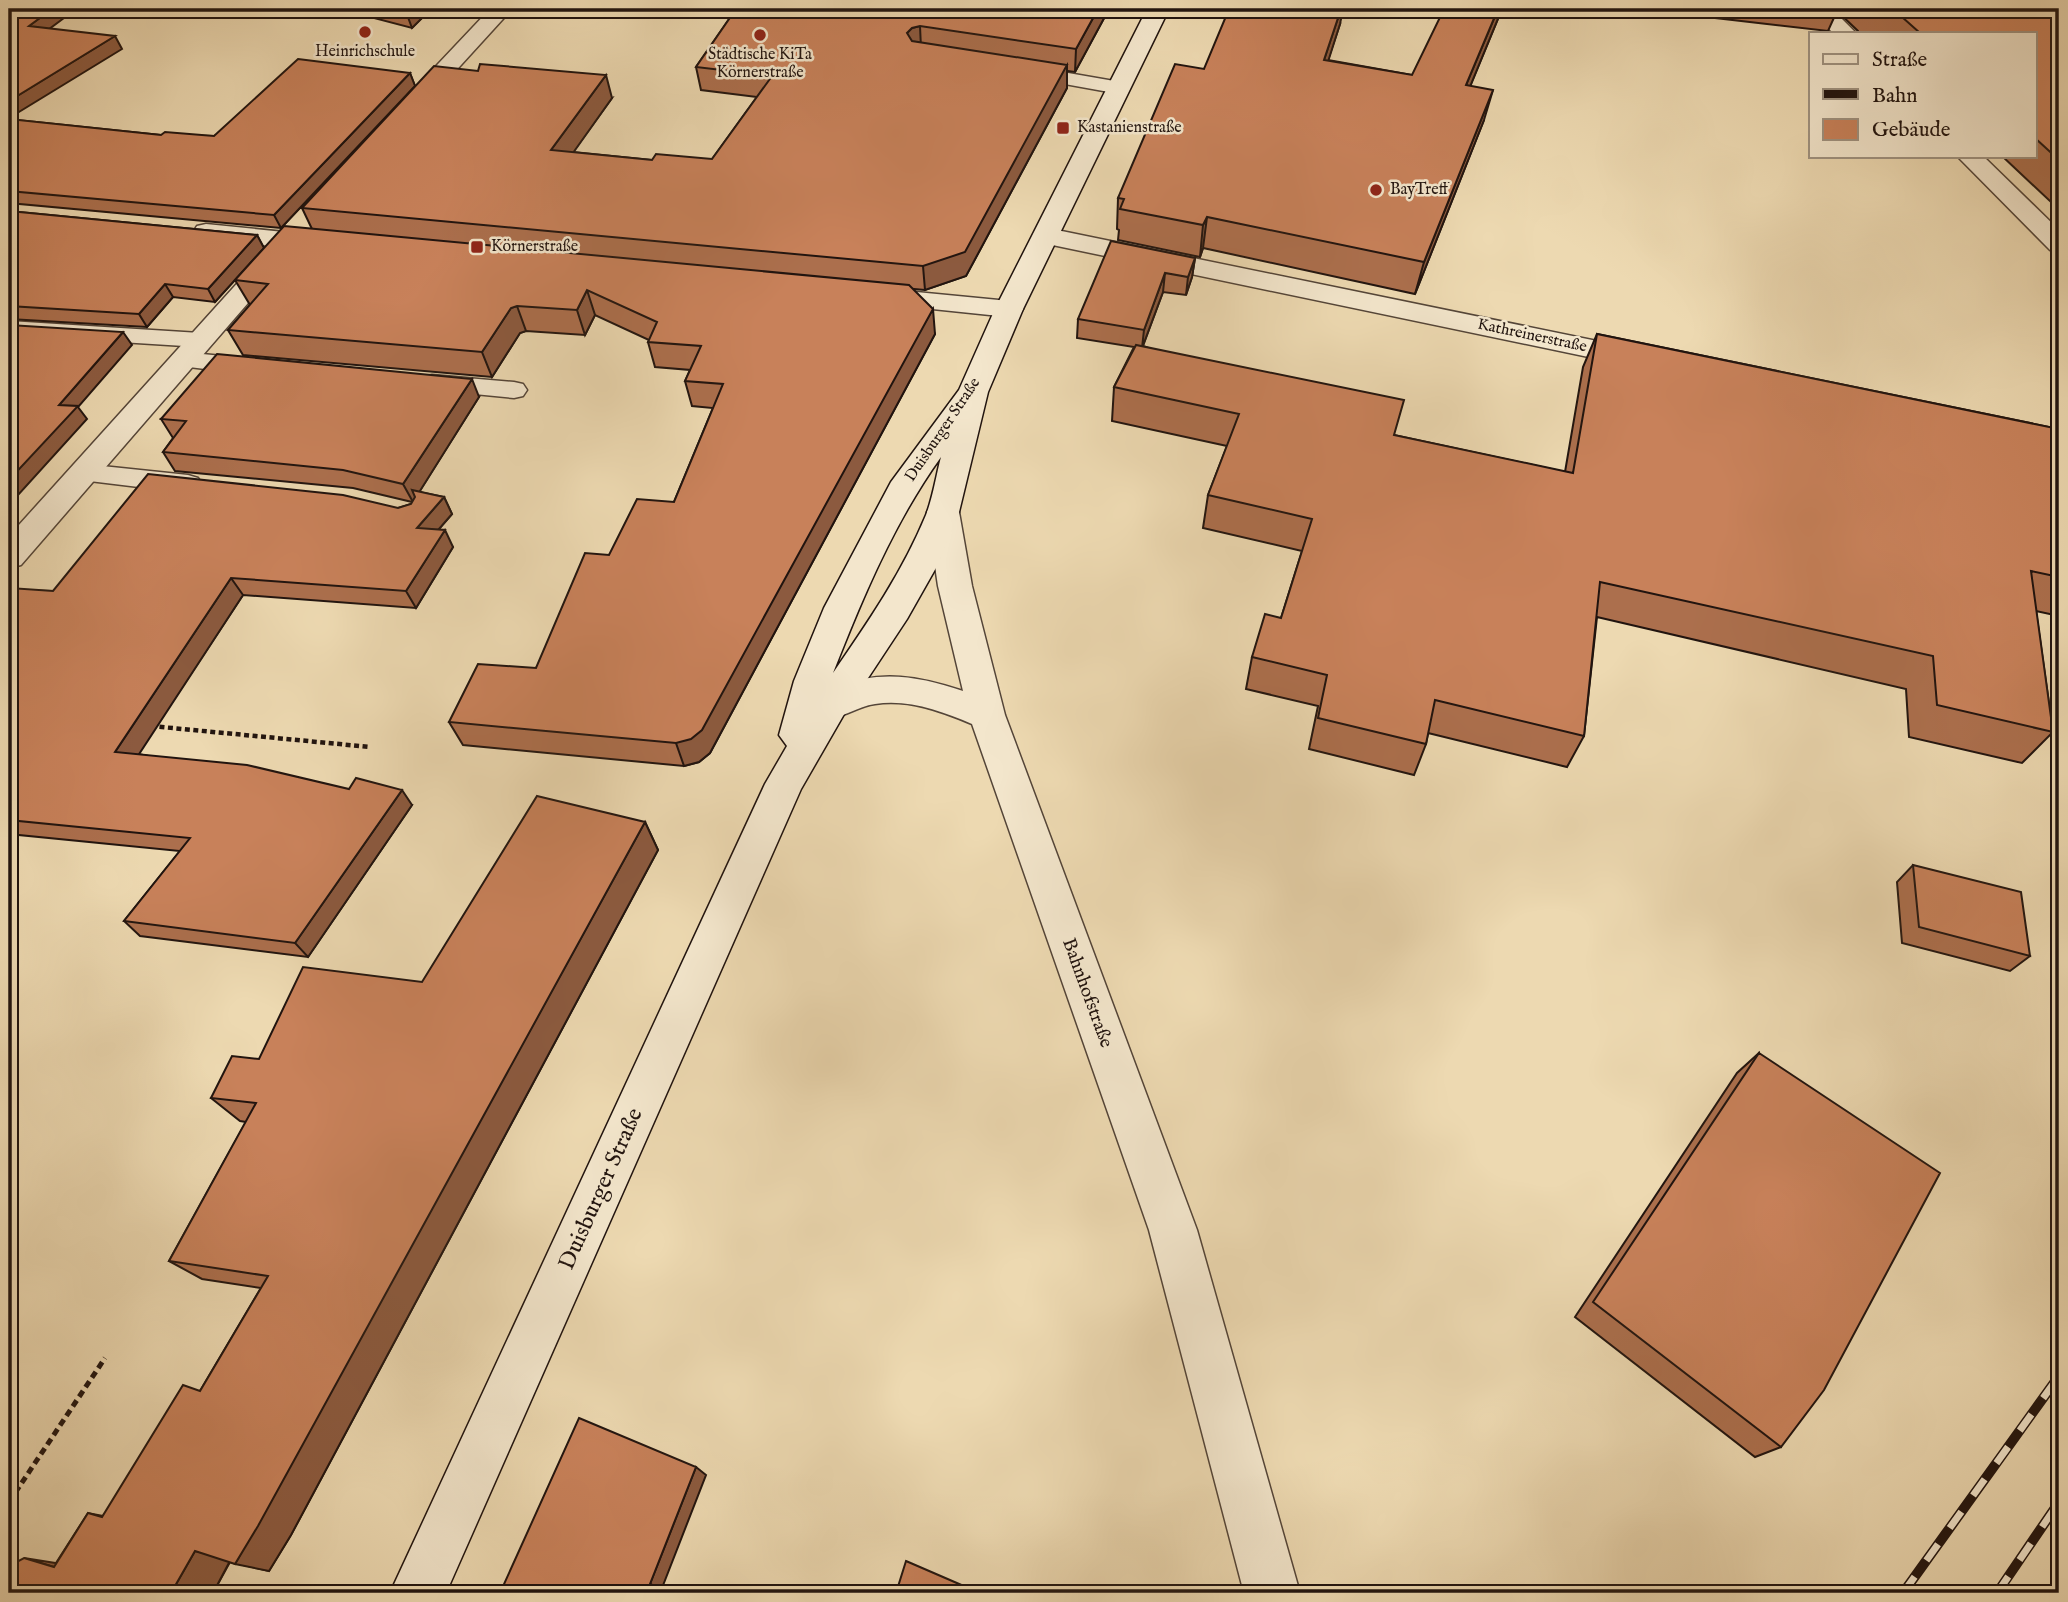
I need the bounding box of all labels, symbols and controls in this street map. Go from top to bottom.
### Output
marker: Heinrichschule [357,24,373,40]
marker: Städtische KiTa Körnerstraße [752,27,768,43]
legend [1809,32,2036,158]
place label: Heinrichschule [315,42,415,62]
place label: Städtische KiTa Körnerstraße [708,45,812,83]
text: Straße [1872,47,1928,74]
text: Bahn [1872,83,1917,110]
text: Gebäude [1872,117,1951,144]
place label: Kastanienstraße [1077,118,1182,138]
marker: Kastanienstraße [1055,120,1071,136]
place label: BayTreff [1390,180,1450,200]
marker: BayTreff [1368,182,1384,198]
place label: Körnerstraße [491,237,578,257]
marker: Körnerstraße [469,239,485,255]
street label: Kathreinerstraße [1476,315,1588,357]
street label: Duisburger Straße [901,374,985,486]
street label: Bahnhofstraße [1056,935,1118,1051]
street label: Duisburger Straße [552,1104,650,1274]

